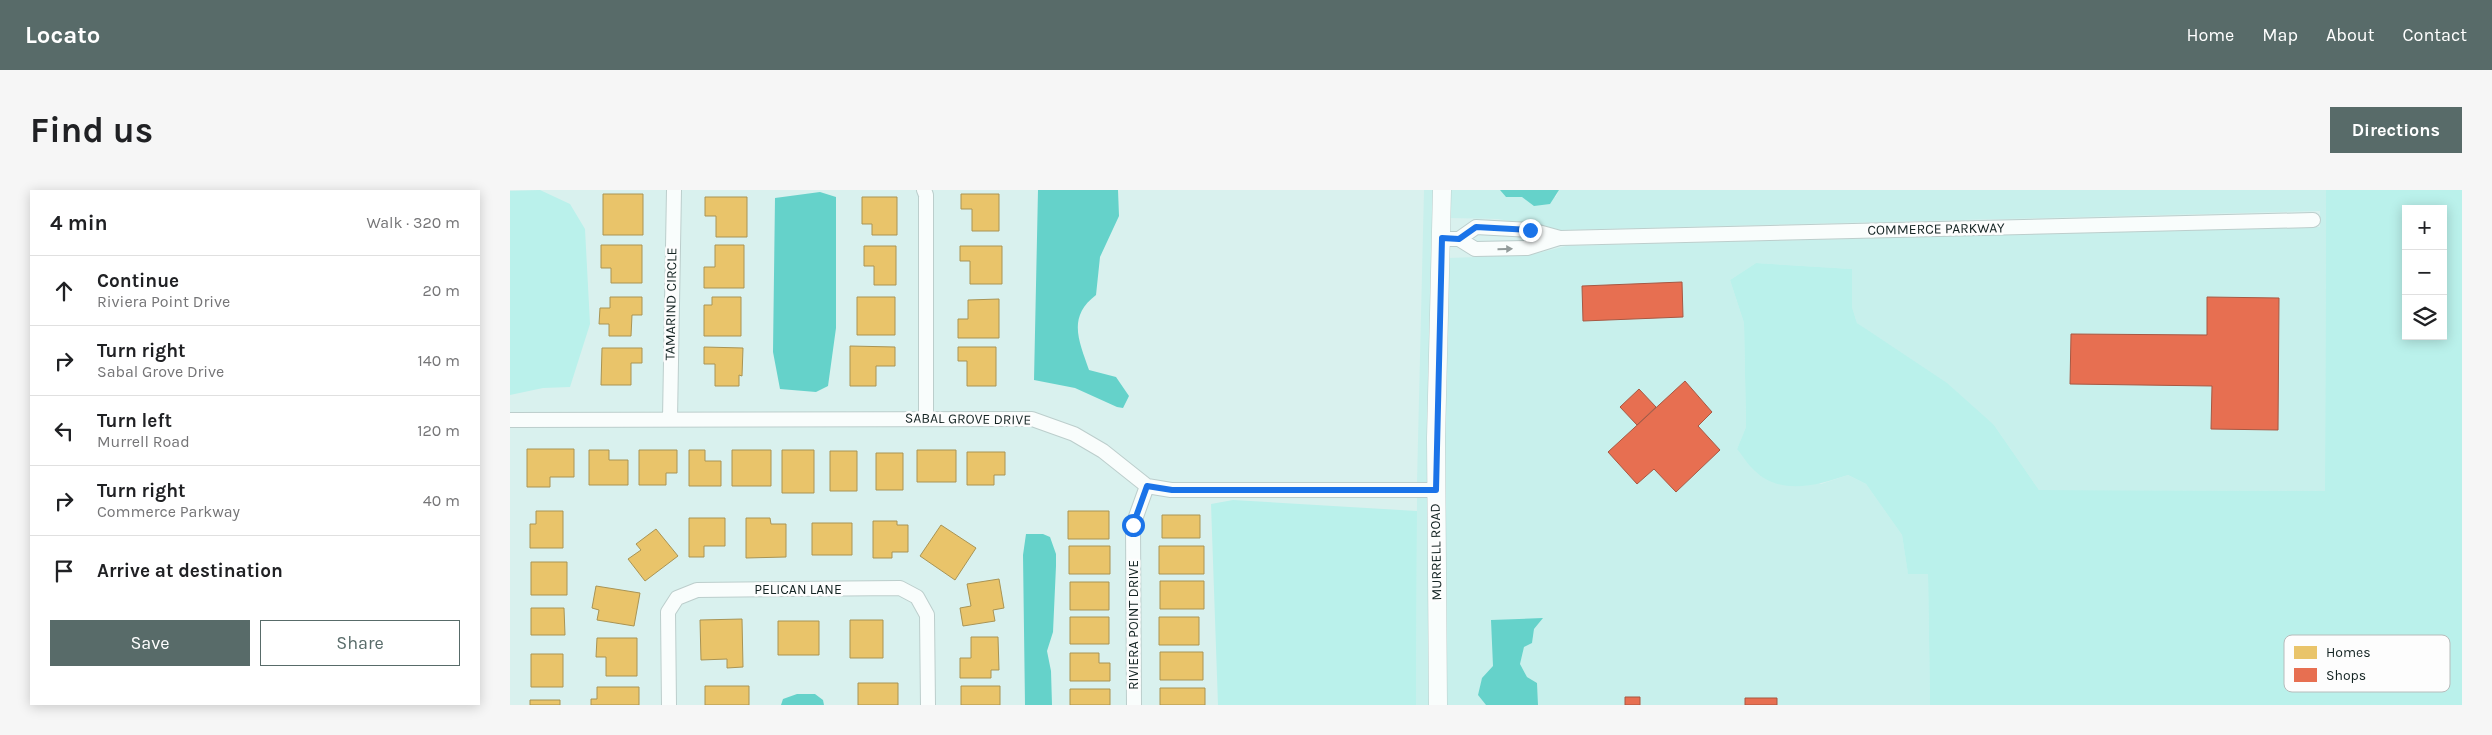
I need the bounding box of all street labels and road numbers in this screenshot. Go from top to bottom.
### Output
street label: COMMERCE PARKWAY [1867,219,2005,239]
street label: TAMARIND CIRCLE [662,247,680,361]
street label: SABAL GROVE DRIVE [905,409,1031,429]
street label: MURRELL ROAD [1427,503,1445,601]
street label: RIVIERA POINT DRIVE [1125,560,1142,690]
street label: PELICAN LANE [754,581,842,598]

